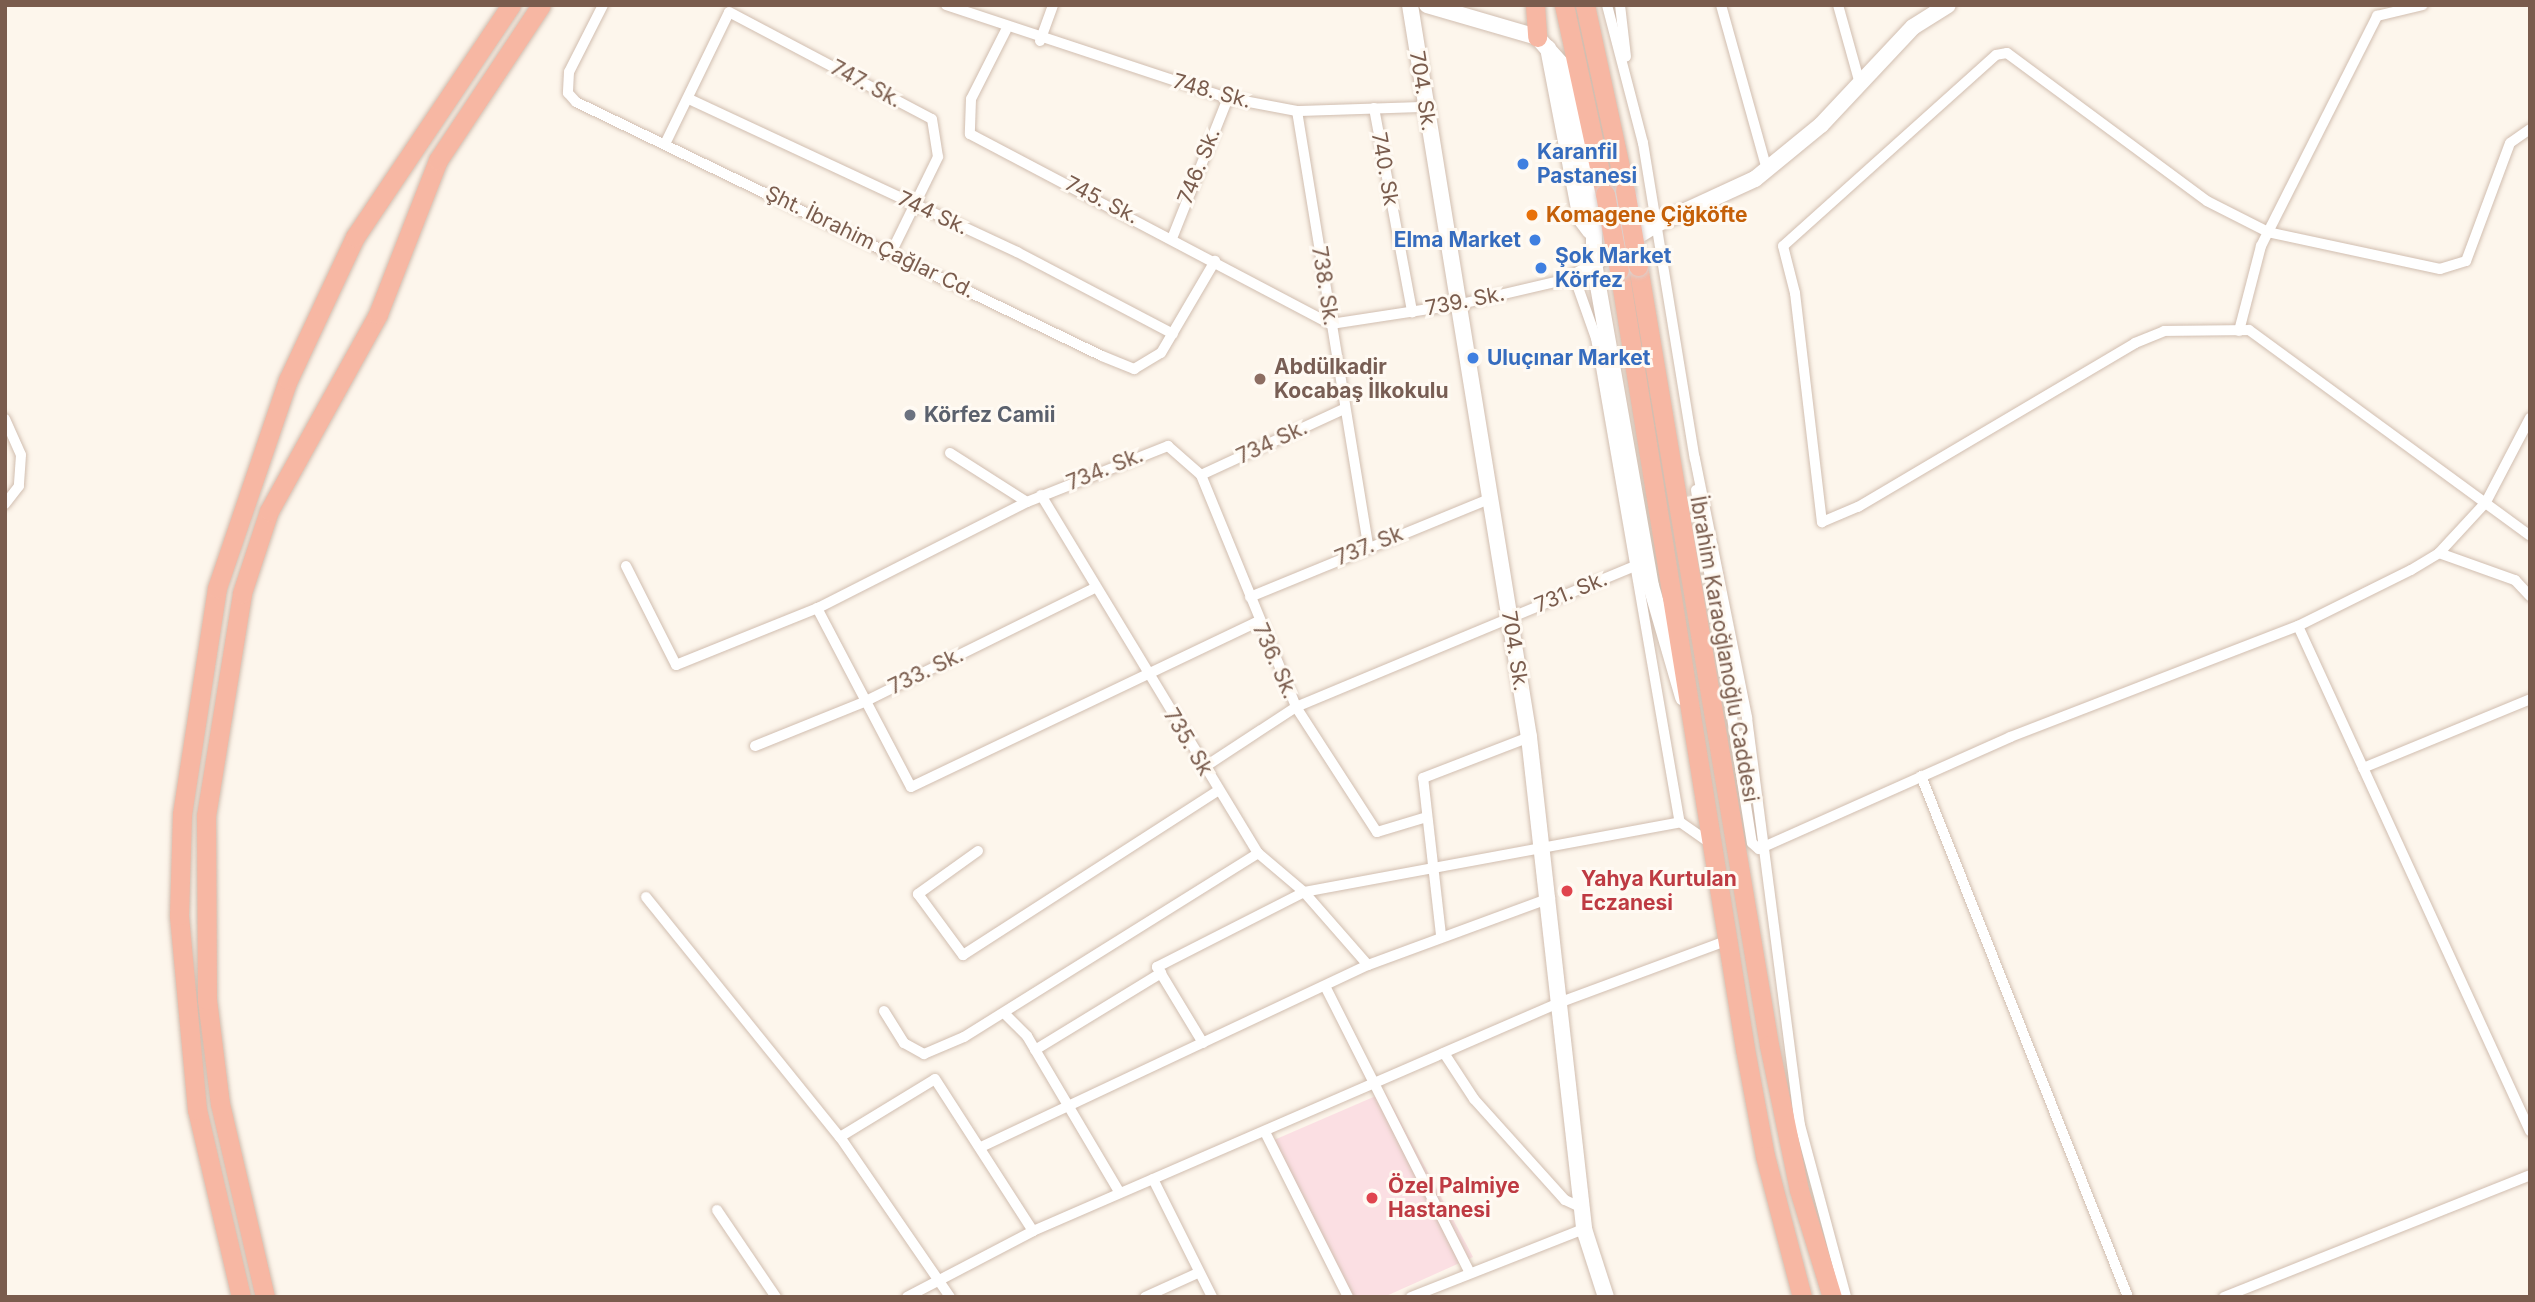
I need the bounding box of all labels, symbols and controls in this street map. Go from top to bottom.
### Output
street label: 704. Sk. [1404,49,1442,133]
street label: 747. Sk. [826,55,906,113]
street label: 748. Sk. [1170,69,1254,113]
street label: 746. Sk. [1172,124,1226,208]
street label: 740. Sk [1366,130,1404,208]
place label: Karanfil Pastanesi [1537,139,1637,189]
marker: Karanfil Pastanesi [1515,156,1531,172]
street label: 745. Sk. [1061,171,1143,229]
street label: Şht. İbrahim Çağlar Cd. [761,180,979,304]
street label: 744 Sk. [894,186,972,240]
place label: Komagene Çiğköfte [1546,202,1747,228]
marker: Komagene Çiğköfte [1524,207,1540,223]
place label: Elma Market [1394,227,1521,253]
marker: Elma Market [1527,232,1543,248]
place label: Şok Market Körfez [1555,243,1671,293]
street label: 738. Sk. [1306,245,1344,327]
marker: Şok Market Körfez [1533,260,1549,276]
street label: 739. Sk. [1423,281,1507,321]
place label: Uluçınar Market [1487,345,1651,371]
marker: Uluçınar Market [1465,350,1481,366]
place label: Abdülkadir Kocabaş İlkokulu [1274,354,1448,404]
marker: Abdülkadir Kocabaş İlkokulu [1252,371,1268,387]
place label: Körfez Camii [924,402,1055,428]
marker: Körfez Camii [902,407,918,423]
street label: 734 Sk. [1233,415,1311,469]
street label: 734. Sk. [1063,442,1147,496]
street label: İbrahim Karaoğlanoğlu Caddesi [1685,494,1763,804]
street label: 737. Sk [1331,521,1407,571]
street label: 731. Sk. [1531,566,1611,618]
street label: 704. Sk. [1496,609,1534,693]
street label: 736. Sk. [1247,619,1303,703]
street label: 733. Sk. [885,642,967,700]
street label: 735. Sk [1158,704,1218,780]
place label: Yahya Kurtulan Eczanesi [1581,866,1737,916]
marker: Yahya Kurtulan Eczanesi [1559,883,1575,899]
place label: Özel Palmiye Hastanesi [1388,1173,1520,1223]
marker: Özel Palmiye Hastanesi [1362,1188,1382,1208]

